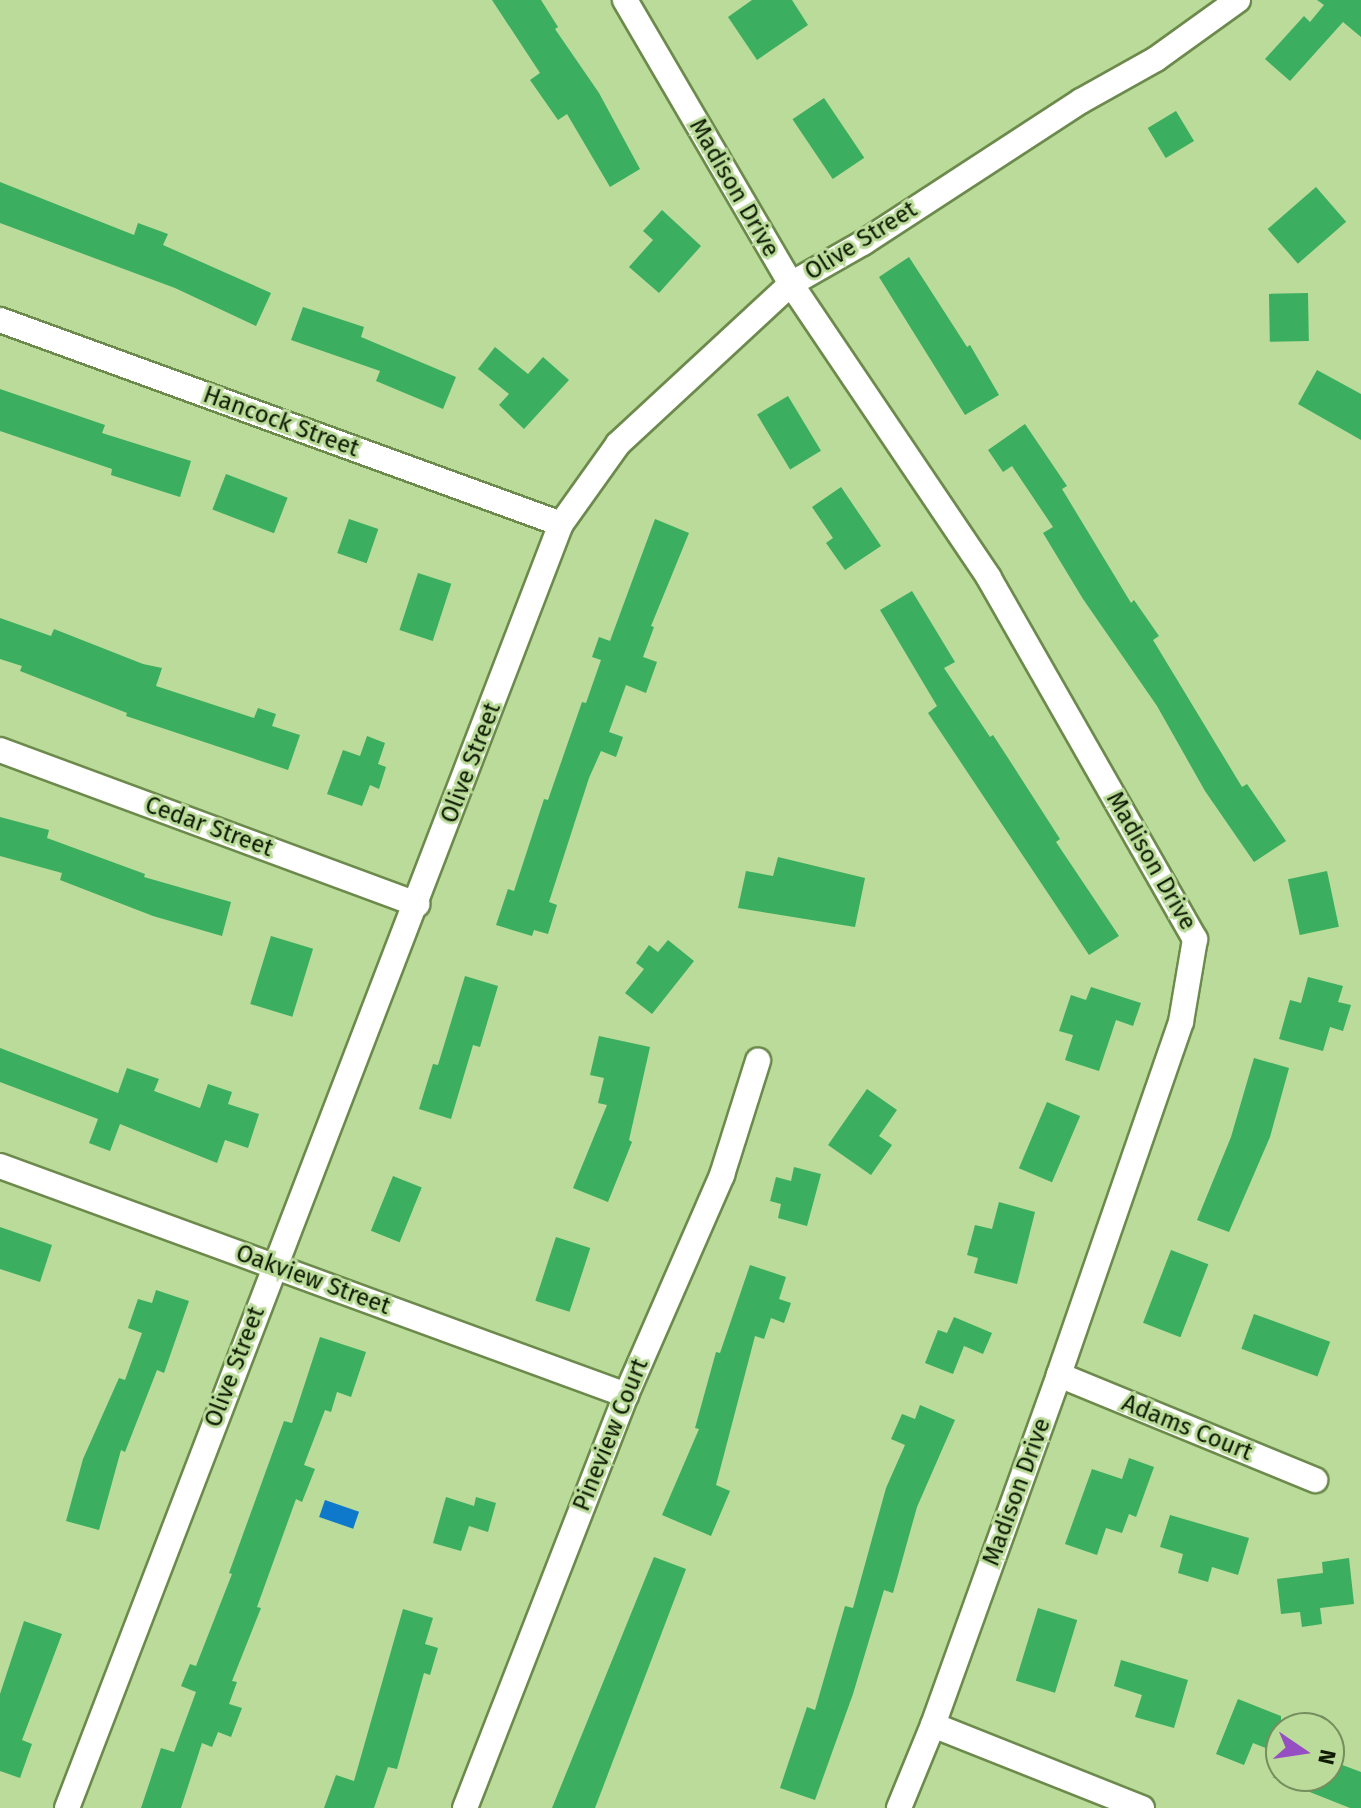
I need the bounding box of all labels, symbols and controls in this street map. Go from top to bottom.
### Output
street label: Madison Drive [683,114,785,262]
street label: Olive Street [800,195,922,287]
street label: Hancock Street [199,380,363,464]
street label: Olive Street [435,699,507,827]
street label: Madison Drive [1100,787,1202,935]
street label: Cedar Street [141,791,277,863]
street label: Oakview Street [232,1239,394,1321]
street label: Olive Street [199,1303,271,1431]
street label: Pineview Court [567,1355,655,1515]
street label: Adams Court [1118,1389,1256,1467]
street label: Madison Drive [977,1414,1057,1570]
north arrow [1265,1712,1345,1792]
text: N [1312,1747,1342,1767]

